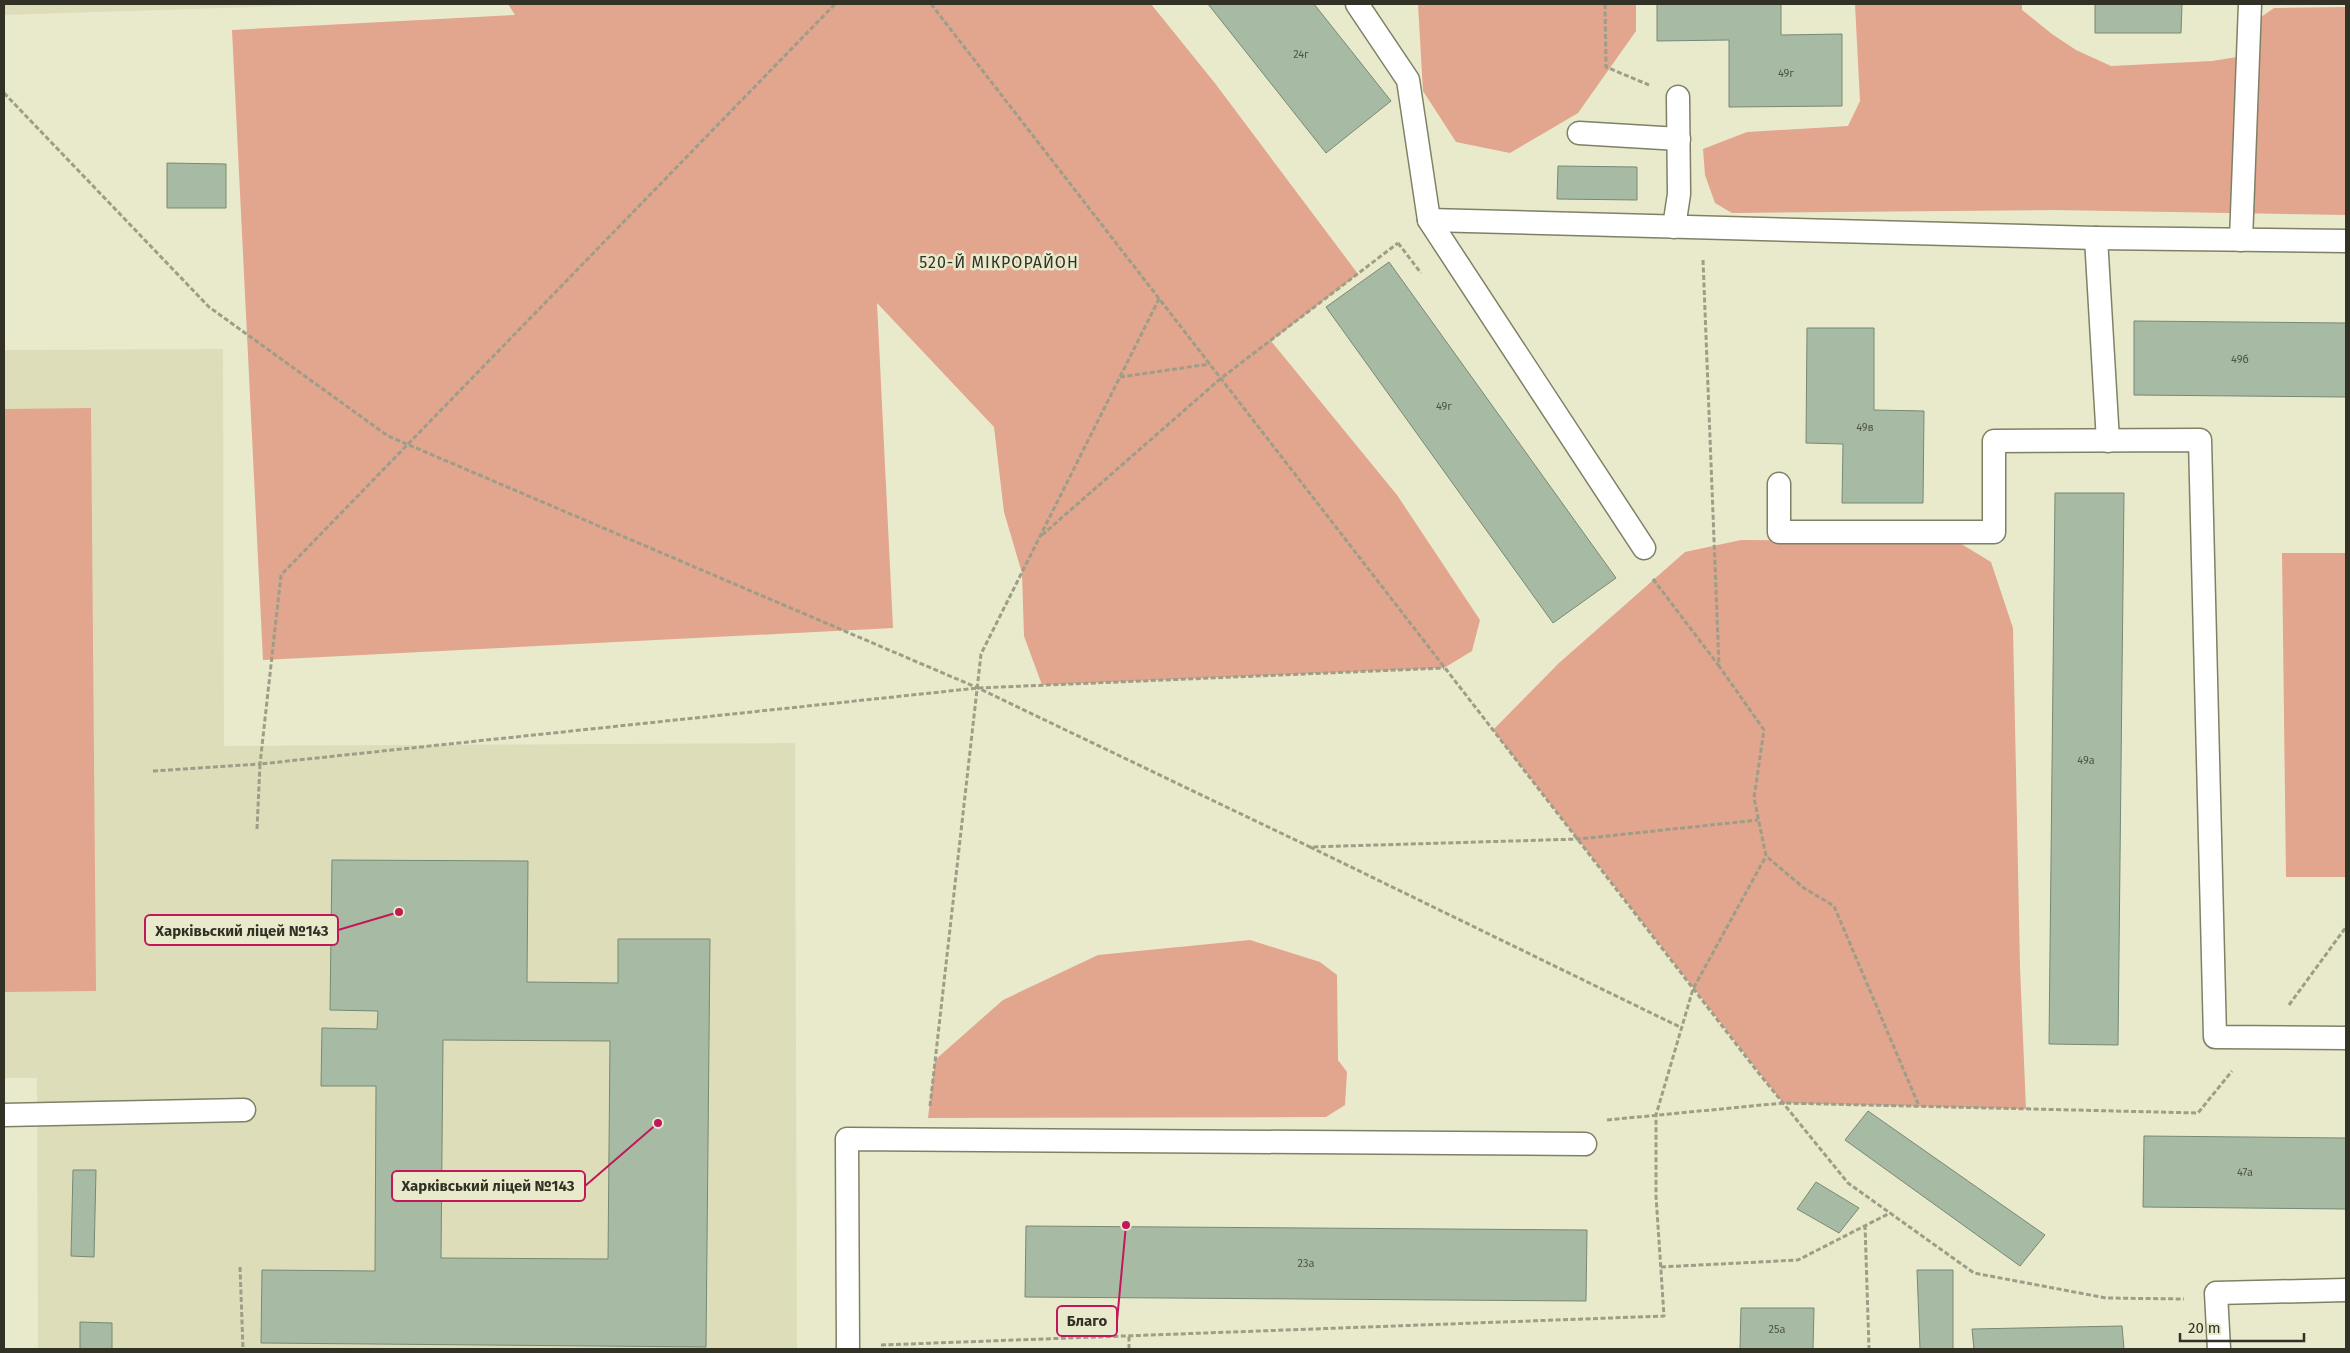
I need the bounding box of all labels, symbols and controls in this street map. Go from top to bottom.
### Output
house number: 24г [1293,48,1309,61]
house number: 49г [1778,67,1794,80]
district label: 520-Й МІКРОРАЙОН [919,253,1079,272]
house number: 49б [2231,353,2249,366]
house number: 49г [1436,400,1452,413]
house number: 49в [1856,421,1874,434]
house number: 49а [2077,754,2095,767]
callout: Харківьский ліцей №143 [145,915,338,945]
text: Харківьский ліцей №143 [154,922,329,940]
house number: 47а [2237,1166,2253,1179]
callout: Харківський ліцей №143 [392,1171,585,1201]
text: Харківський ліцей №143 [400,1177,575,1195]
house number: 23а [1298,1257,1314,1270]
callout: Благо [1057,1306,1117,1336]
scale bar [2180,1310,2304,1342]
text: Благо [1067,1312,1107,1330]
text: 20 m [2188,1319,2221,1337]
house number: 25а [1769,1323,1785,1336]

